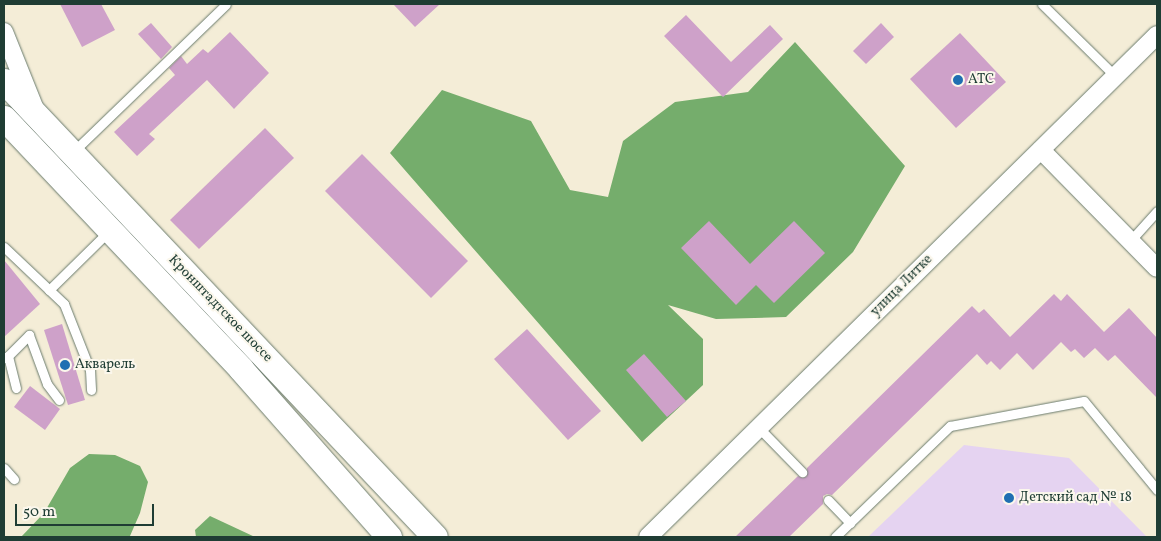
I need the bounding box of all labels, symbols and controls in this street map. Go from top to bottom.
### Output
place label: АТС [968,72,994,88]
marker: АТС [952,74,964,86]
street label: Кронштадтское шоссе [164,252,276,366]
street label: улица Литке [868,252,936,320]
place label: Акварель [75,357,135,373]
marker: Акварель [59,359,71,371]
place label: Детский сад № 18 [1019,490,1132,506]
marker: Детский сад № 18 [1003,492,1015,504]
scale bar [18,494,156,526]
text: 50 m [23,502,55,523]

